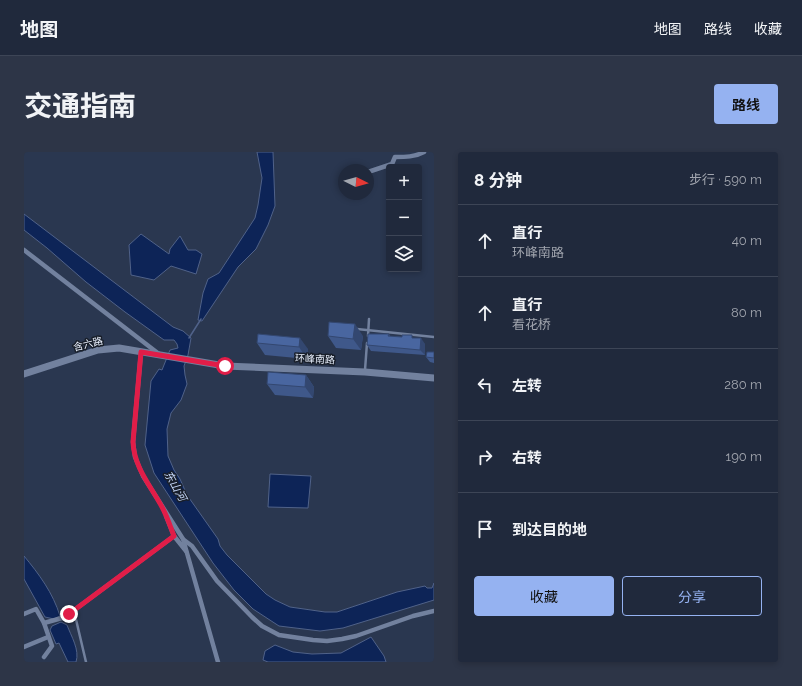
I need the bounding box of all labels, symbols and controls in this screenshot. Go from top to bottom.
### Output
text: 地图 [20,18,58,40]
text: 地图 [654,21,682,37]
text: 路线 [704,21,732,37]
text: 收藏 [754,21,782,37]
button: 路线 [714,84,778,124]
text: 交通指南 [24,90,136,123]
north arrow [338,164,374,200]
map controls [386,164,422,272]
button: + [386,164,422,200]
text: 8 分钟 [474,170,522,190]
text: 步行 · 590 m [689,172,762,187]
button: − [386,200,422,236]
text: 直行 [512,224,542,242]
icon: ahead [474,230,496,252]
text: 40 m [732,233,762,248]
button: layers [386,236,422,272]
text: 环峰南路 [512,245,564,260]
text: 直行 [512,296,542,314]
icon: ahead [474,302,496,324]
text: 80 m [731,305,762,320]
text: 看花桥 [512,317,551,332]
street label: 含六路 [72,335,104,353]
street label: 环峰南路 [295,352,335,366]
route start [216,357,234,375]
icon: left [474,374,496,396]
text: 左转 [512,377,542,395]
text: 280 m [724,377,762,392]
icon: right [474,446,496,468]
text: 右转 [512,449,542,467]
text: 190 m [726,449,762,464]
water label: 东山河 [161,468,190,505]
icon: arrive [474,518,496,540]
text: 到达目的地 [512,521,587,539]
button: 收藏 [474,576,614,616]
button: 分享 [622,576,762,616]
route end [60,605,78,623]

